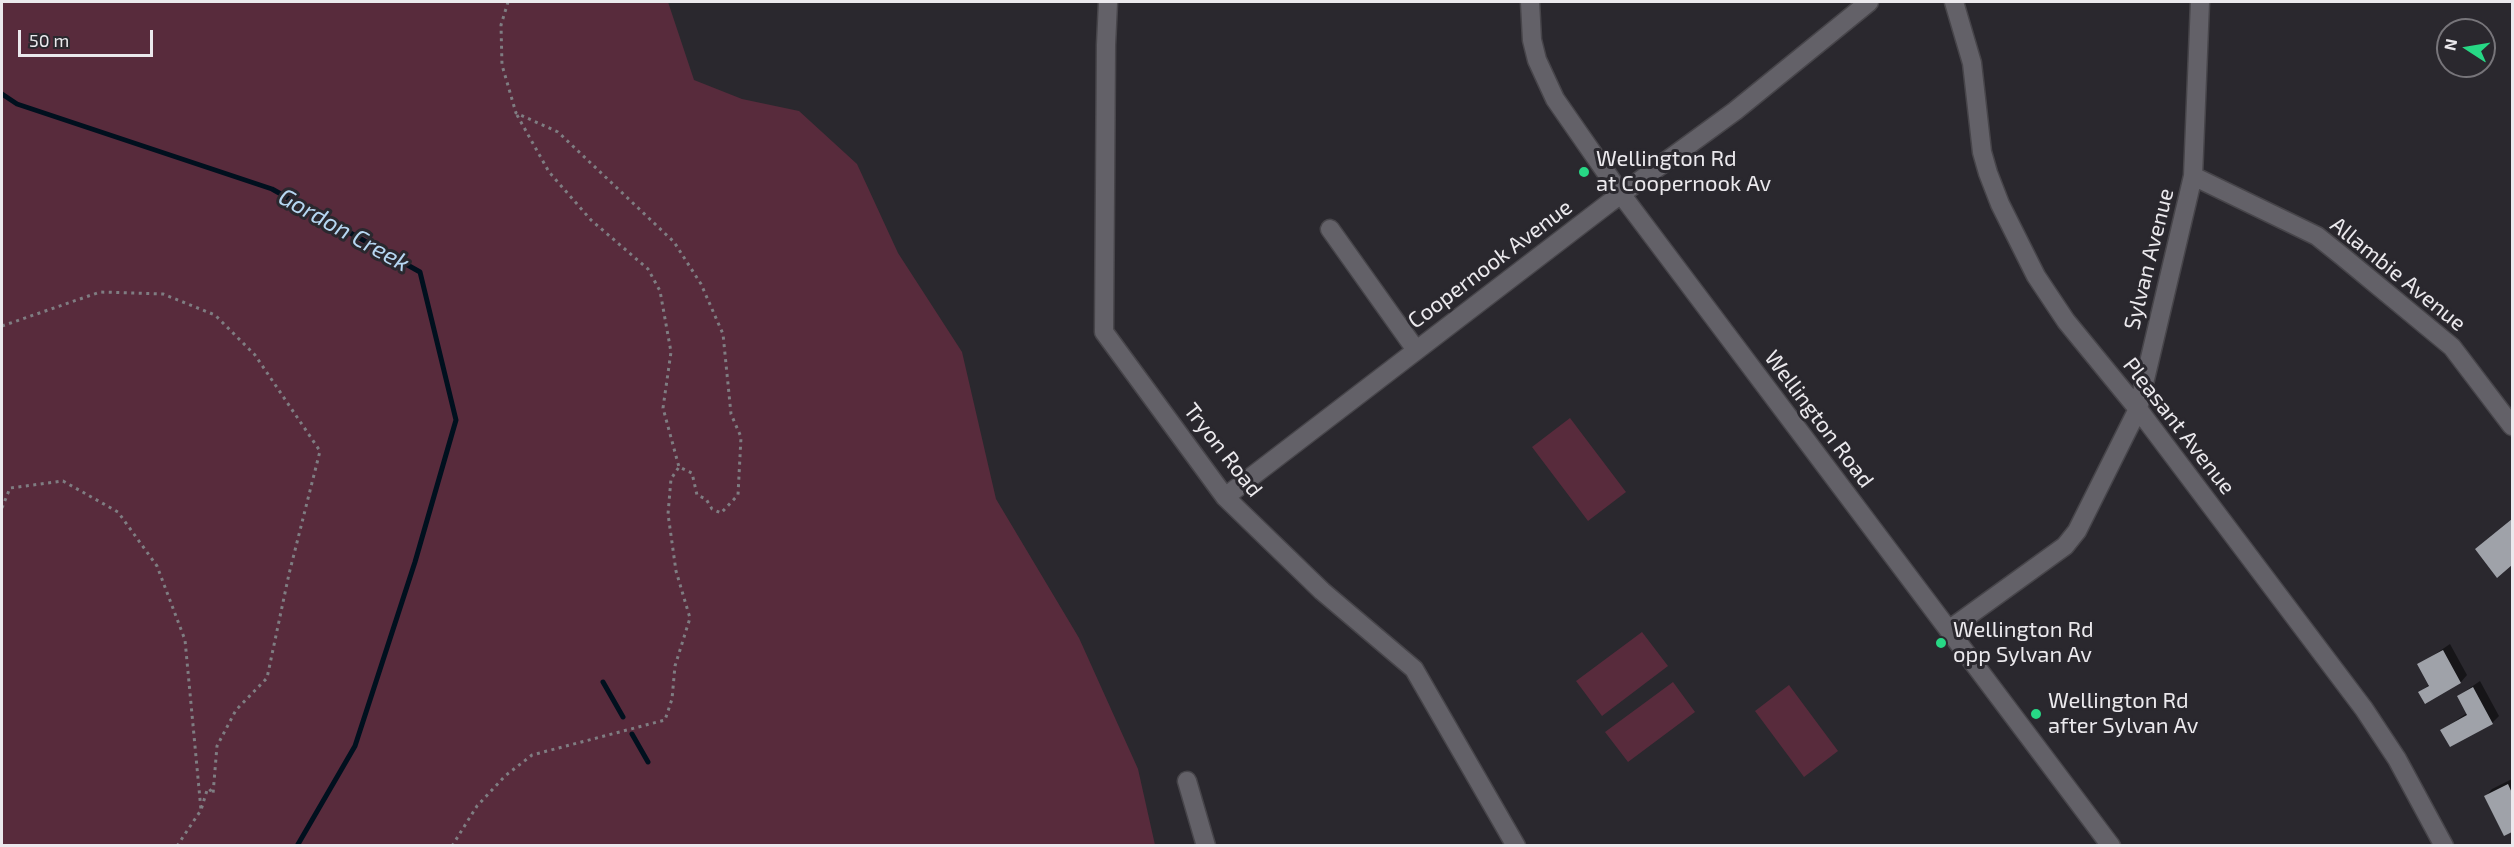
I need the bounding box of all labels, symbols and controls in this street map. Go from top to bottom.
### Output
scale bar [21,18,156,56]
north arrow [2436,18,2496,78]
text: 50 m [29,29,69,51]
text: N [2439,37,2460,52]
place label: Wellington Rd at Coopernook Av [1596,146,1771,198]
marker: Wellington Rd at Coopernook Av [1577,165,1591,179]
water label: Gordon Creek [273,182,415,278]
street label: Sylvan Avenue [2119,186,2179,332]
street label: Coopernook Avenue [1403,194,1577,334]
street label: Allambie Avenue [2325,211,2471,337]
street label: Wellington Road [1759,345,1879,493]
street label: Pleasant Avenue [2117,352,2241,500]
street label: Tryon Road [1178,398,1268,502]
place label: Wellington Rd opp Sylvan Av [1953,617,2094,668]
marker: Wellington Rd opp Sylvan Av [1934,636,1948,650]
place label: Wellington Rd after Sylvan Av [2048,688,2198,740]
marker: Wellington Rd after Sylvan Av [2029,707,2043,721]

